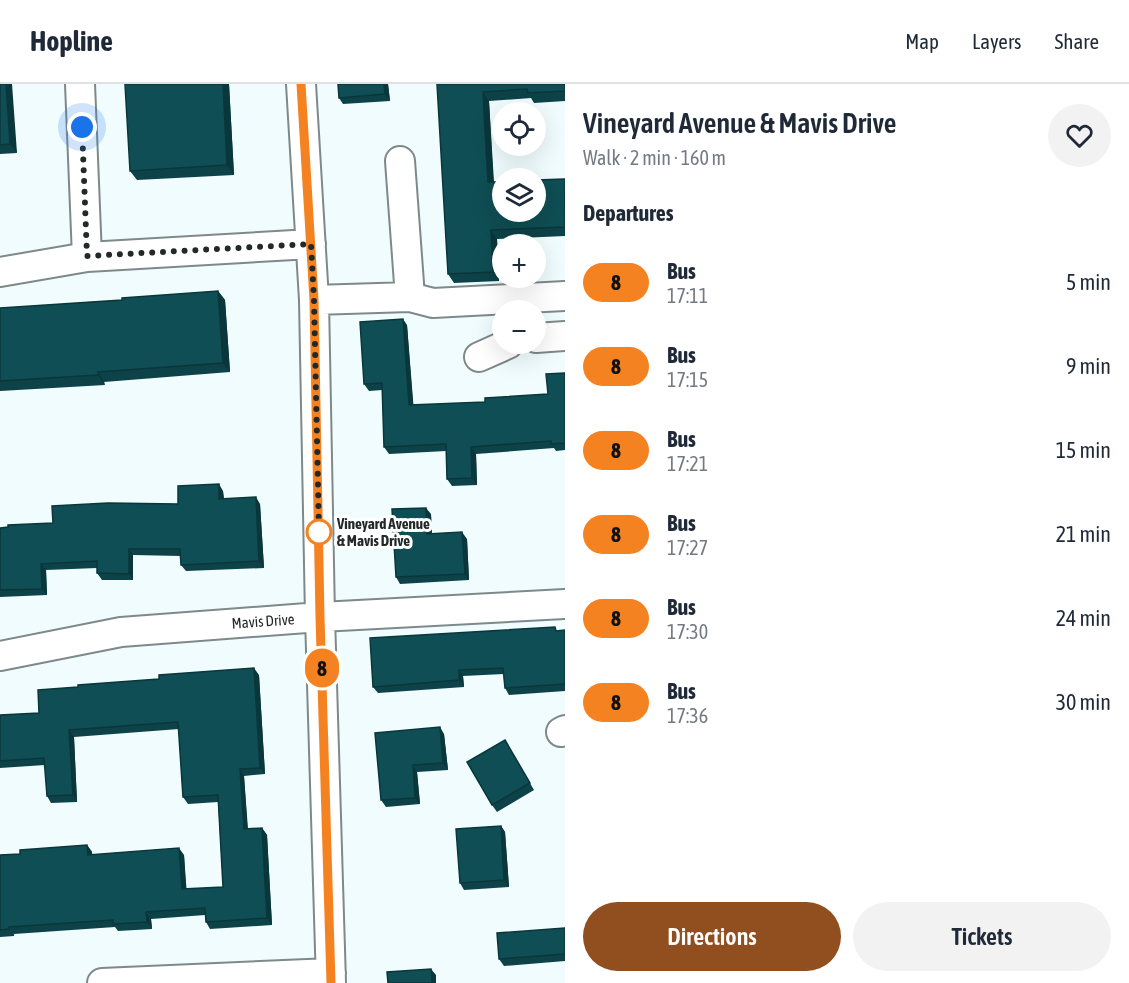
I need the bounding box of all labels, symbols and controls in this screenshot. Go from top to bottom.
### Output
text: Hopline [30,25,113,57]
text: Map [905,29,939,53]
text: Layers [972,29,1022,53]
text: Share [1055,29,1099,53]
map controls [492,102,546,354]
button: locate [492,102,546,156]
button: heart [1048,104,1111,167]
text: Vineyard Avenue & Mavis Drive [583,107,896,139]
your location [67,112,97,142]
text: Walk · 2 min · 160 m [583,146,726,169]
button: layers [492,168,546,222]
text: Departures [583,200,673,226]
button: + [492,234,546,288]
text: Bus [667,258,696,284]
text: 5 min [1066,269,1111,295]
text: 8 [611,270,621,294]
text: 17:11 [667,284,708,307]
button: − [492,300,546,354]
text: Bus [667,342,696,368]
text: 9 min [1066,353,1111,379]
text: 8 [611,354,621,378]
text: 17:15 [667,368,708,391]
text: Bus [667,426,696,452]
text: 15 min [1056,437,1111,463]
text: 8 [611,438,621,462]
text: 17:21 [667,452,708,475]
text: Bus [667,510,696,536]
place label: Vineyard Avenue & Mavis Drive [336,515,430,549]
marker: Vineyard Avenue & Mavis Drive [306,519,332,545]
text: 21 min [1056,521,1111,547]
text: 8 [611,522,621,546]
text: 17:27 [667,536,708,559]
text: Bus [667,594,696,620]
text: 24 min [1056,605,1111,631]
text: 8 [611,606,621,630]
street label: Mavis Drive [231,610,295,632]
text: 17:30 [667,620,708,643]
line badge: 8 [302,648,342,688]
text: 8 [317,656,327,680]
text: Bus [667,678,696,704]
text: 30 min [1056,689,1111,715]
text: 8 [611,690,621,714]
text: 17:36 [667,704,708,727]
button: Directions [583,902,841,971]
button: Tickets [853,902,1111,971]

